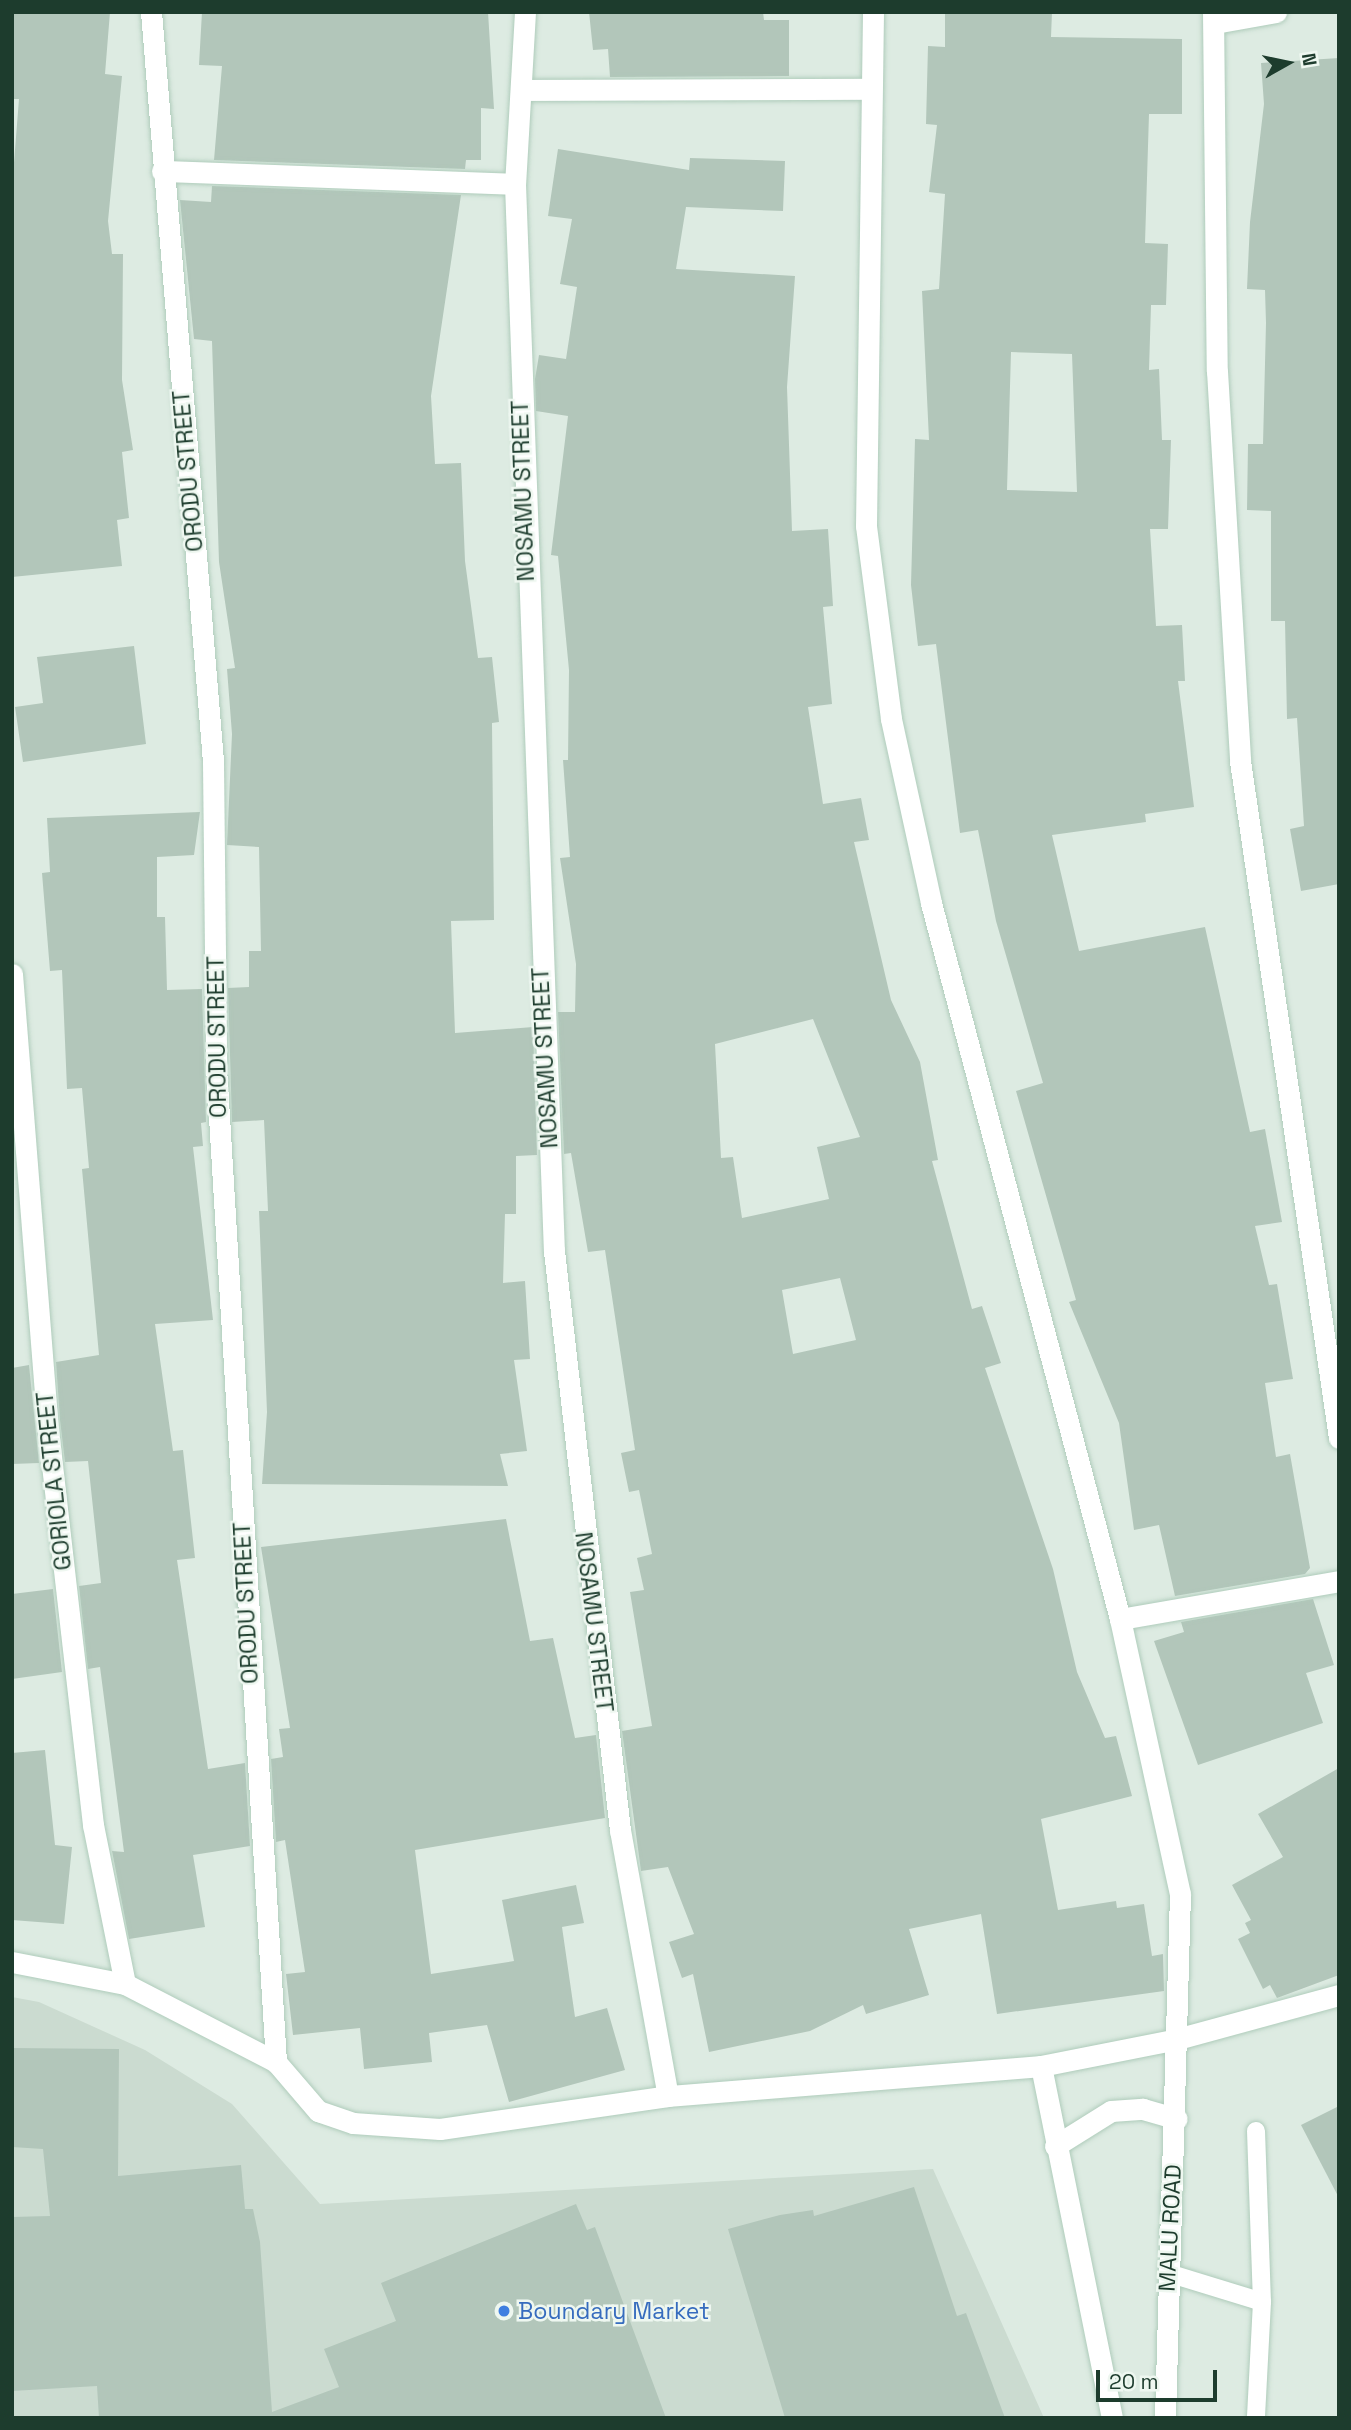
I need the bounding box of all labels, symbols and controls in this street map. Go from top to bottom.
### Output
north arrow [1253,28,1323,98]
text: N [1296,51,1323,68]
street label: ORODU STREET [167,389,209,553]
street label: NOSAMU STREET [506,400,540,582]
street label: ORODU STREET [202,956,232,1118]
street label: NOSAMU STREET [526,967,564,1149]
street label: GORIOLA STREET [31,1390,77,1572]
street label: ORODU STREET [228,1521,264,1685]
street label: NOSAMU STREET [569,1530,619,1714]
street label: MALU ROAD [1153,2164,1187,2292]
place label: Boundary Market [518,2297,710,2325]
marker: Boundary Market [496,2303,512,2319]
scale bar [1099,2356,1220,2400]
text: 20 m [1109,2368,1159,2395]

